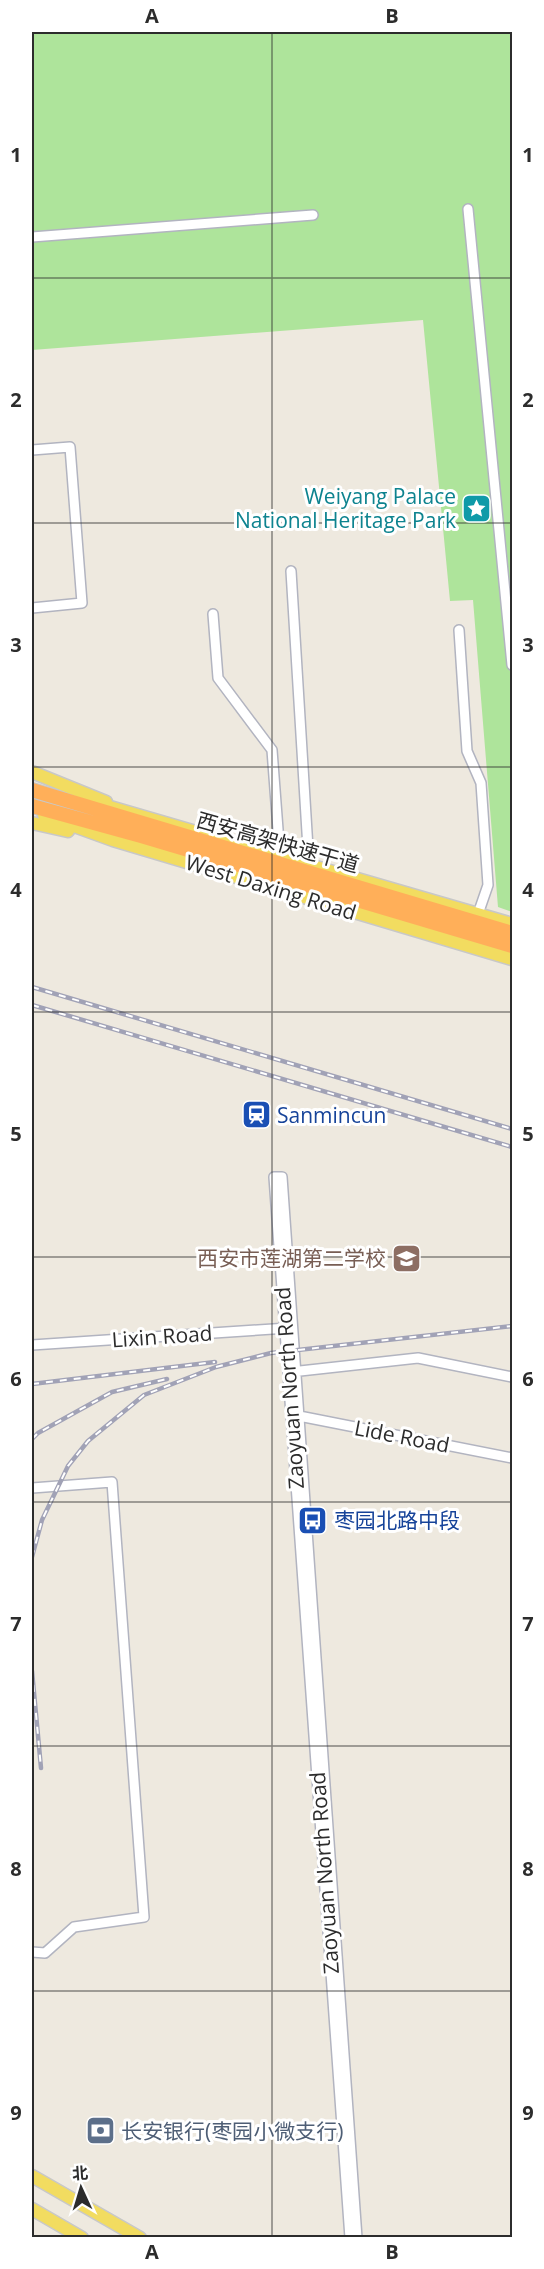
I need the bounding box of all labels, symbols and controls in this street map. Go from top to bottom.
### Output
text: A [145,2,159,29]
text: B [385,2,399,29]
text: 1 [10,141,22,168]
text: 1 [522,141,534,168]
text: 2 [10,386,22,413]
text: 2 [522,386,534,413]
place label: Weiyang Palace National Heritage Park [235,482,456,534]
place icon: Weiyang Palace National Heritage Park [461,492,493,524]
text: 3 [10,631,22,658]
text: 3 [522,631,534,658]
street label: 西安高架快速干道 [193,805,363,879]
street label: West Daxing Road [182,848,360,926]
text: 4 [10,876,22,903]
text: 4 [522,876,534,903]
station icon: Sanmincun [240,1099,272,1131]
place label: Sanmincun [277,1101,387,1129]
text: 5 [10,1120,22,1147]
text: 5 [522,1120,534,1147]
school or university icon: 西安市莲湖第二学校 [391,1242,423,1274]
place label: 西安市莲湖第二学校 [197,1244,386,1272]
street label: Zaoyuan North Road [268,1286,310,1490]
street label: Lixin Road [111,1319,213,1353]
text: 6 [10,1365,22,1392]
text: 6 [522,1365,534,1392]
street label: Lide Road [352,1413,452,1459]
bus stop icon: 枣园北路中段 [297,1504,329,1536]
place label: 枣园北路中段 [334,1506,460,1534]
text: 7 [10,1610,22,1637]
text: 7 [522,1610,534,1637]
street label: Zaoyuan North Road [303,1771,345,1975]
text: 8 [10,1855,22,1882]
text: 8 [522,1855,534,1882]
text: 9 [10,2099,22,2126]
text: 9 [522,2099,534,2126]
bank icon: 长安银行(枣园小微支行) [84,2115,116,2147]
place label: 长安银行(枣园小微支行) [121,2117,343,2145]
north arrow [51,2158,111,2218]
text: 北 [71,2162,89,2185]
text: A [145,2238,159,2265]
text: B [385,2238,399,2265]

